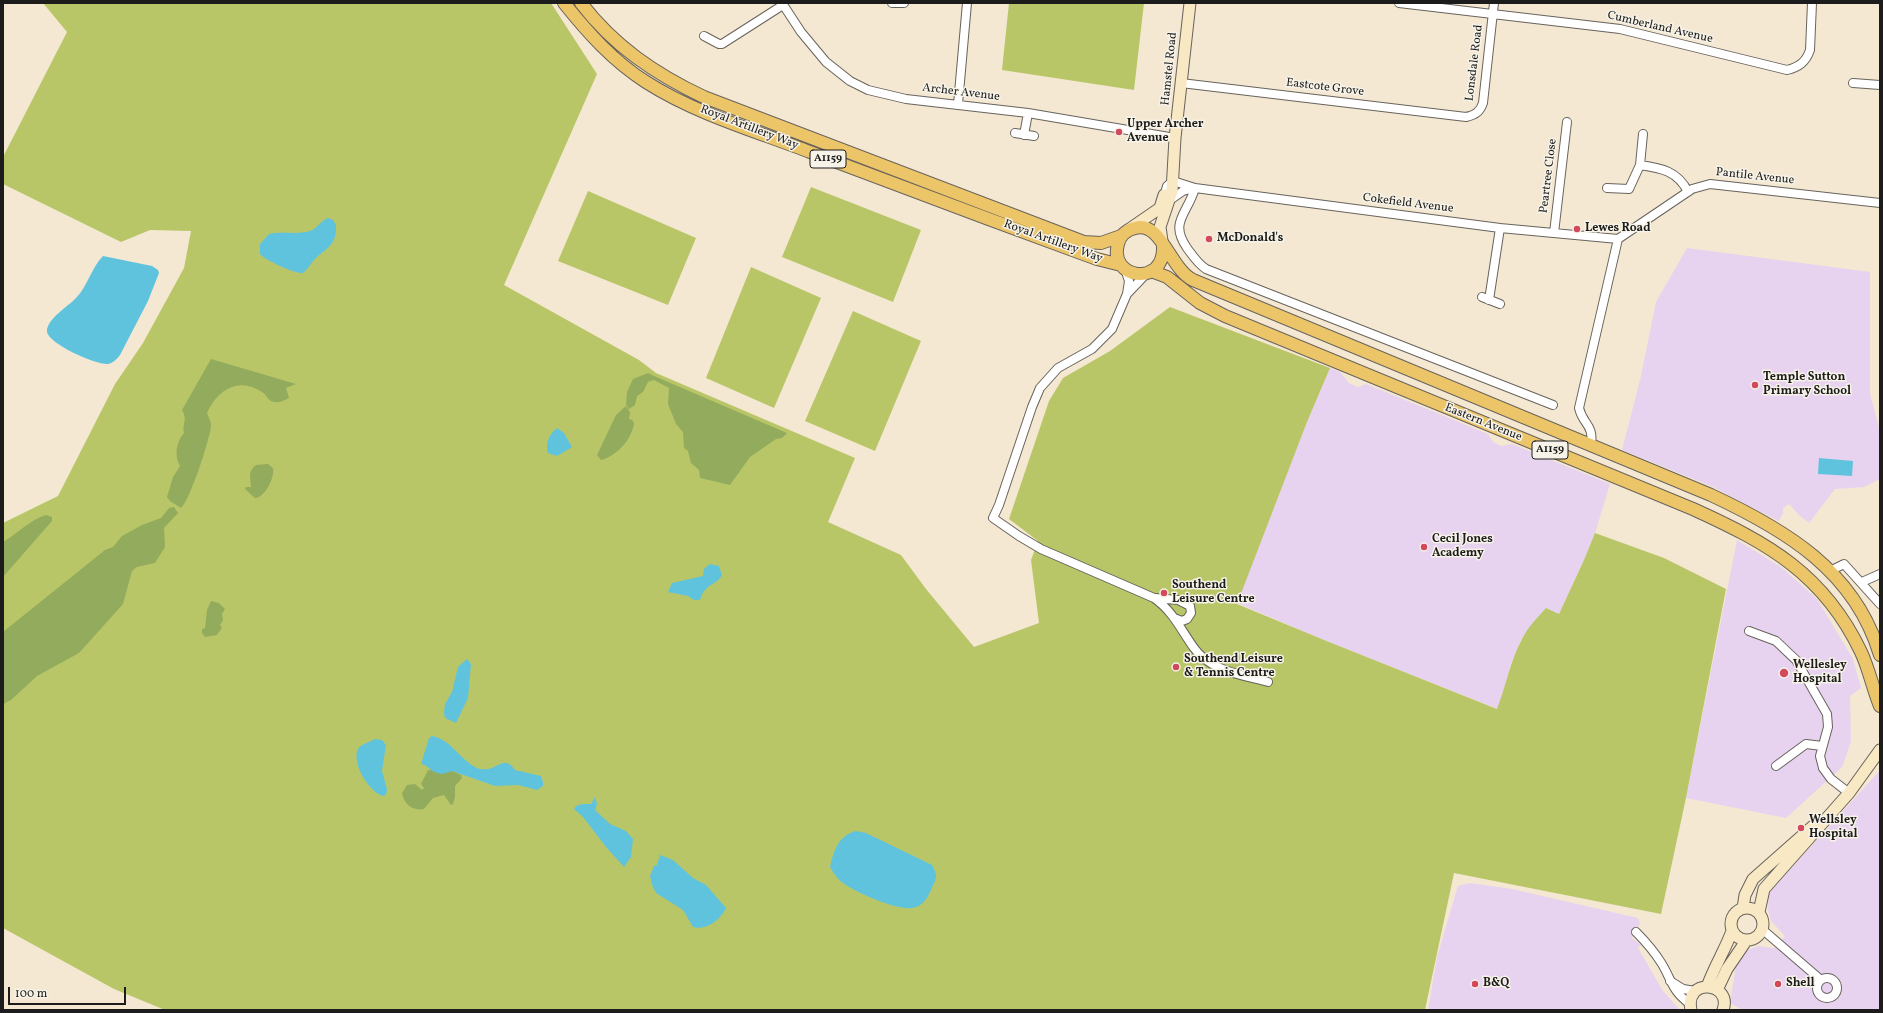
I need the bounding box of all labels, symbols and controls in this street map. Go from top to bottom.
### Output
street label: Cumberland Avenue [1606,9,1714,47]
street label: Lonsdale Road [1463,24,1487,102]
street label: Hamstel Road [1159,32,1181,106]
street label: Eastcote Grove [1285,76,1365,100]
street label: Archer Avenue [921,81,1001,105]
street label: Royal Artillery Way [698,103,800,153]
place label: Upper Archer Avenue [1127,118,1204,146]
marker: Upper Archer Avenue [1114,127,1124,137]
street label: Peartree Close [1537,138,1561,214]
road number: A1159 [810,150,846,168]
street label: Pantile Avenue [1715,166,1795,188]
street label: Cokefield Avenue [1362,191,1454,217]
street label: Royal Artillery Way [1002,217,1104,267]
place label: Lewes Road [1585,222,1650,236]
marker: Lewes Road [1572,224,1582,234]
place label: McDonald's [1217,232,1283,246]
marker: McDonald's [1204,234,1214,244]
place label: Temple Sutton Primary School [1763,371,1851,399]
marker: Temple Sutton Primary School [1750,380,1760,390]
street label: Eastern Avenue [1442,401,1524,445]
road number: A1159 [1532,441,1568,459]
place label: Cecil Jones Academy [1432,533,1493,561]
marker: Cecil Jones Academy [1419,542,1429,552]
place label: Southend Leisure Centre [1172,579,1255,607]
marker: Southend Leisure Centre [1159,588,1169,598]
place label: Southend Leisure & Tennis Centre [1184,653,1283,681]
place label: Wellesley Hospital [1793,659,1847,687]
marker: Southend Leisure & Tennis Centre [1171,662,1181,672]
marker: Wellesley Hospital [1778,667,1790,679]
place label: Wellsley Hospital [1809,814,1858,842]
marker: Wellsley Hospital [1796,823,1806,833]
place label: B&Q [1483,977,1509,991]
place label: Shell [1786,977,1815,991]
scale bar [10,979,128,1005]
marker: B&Q [1470,979,1480,989]
marker: Shell [1773,979,1783,989]
text: 100 m [15,986,47,1002]

